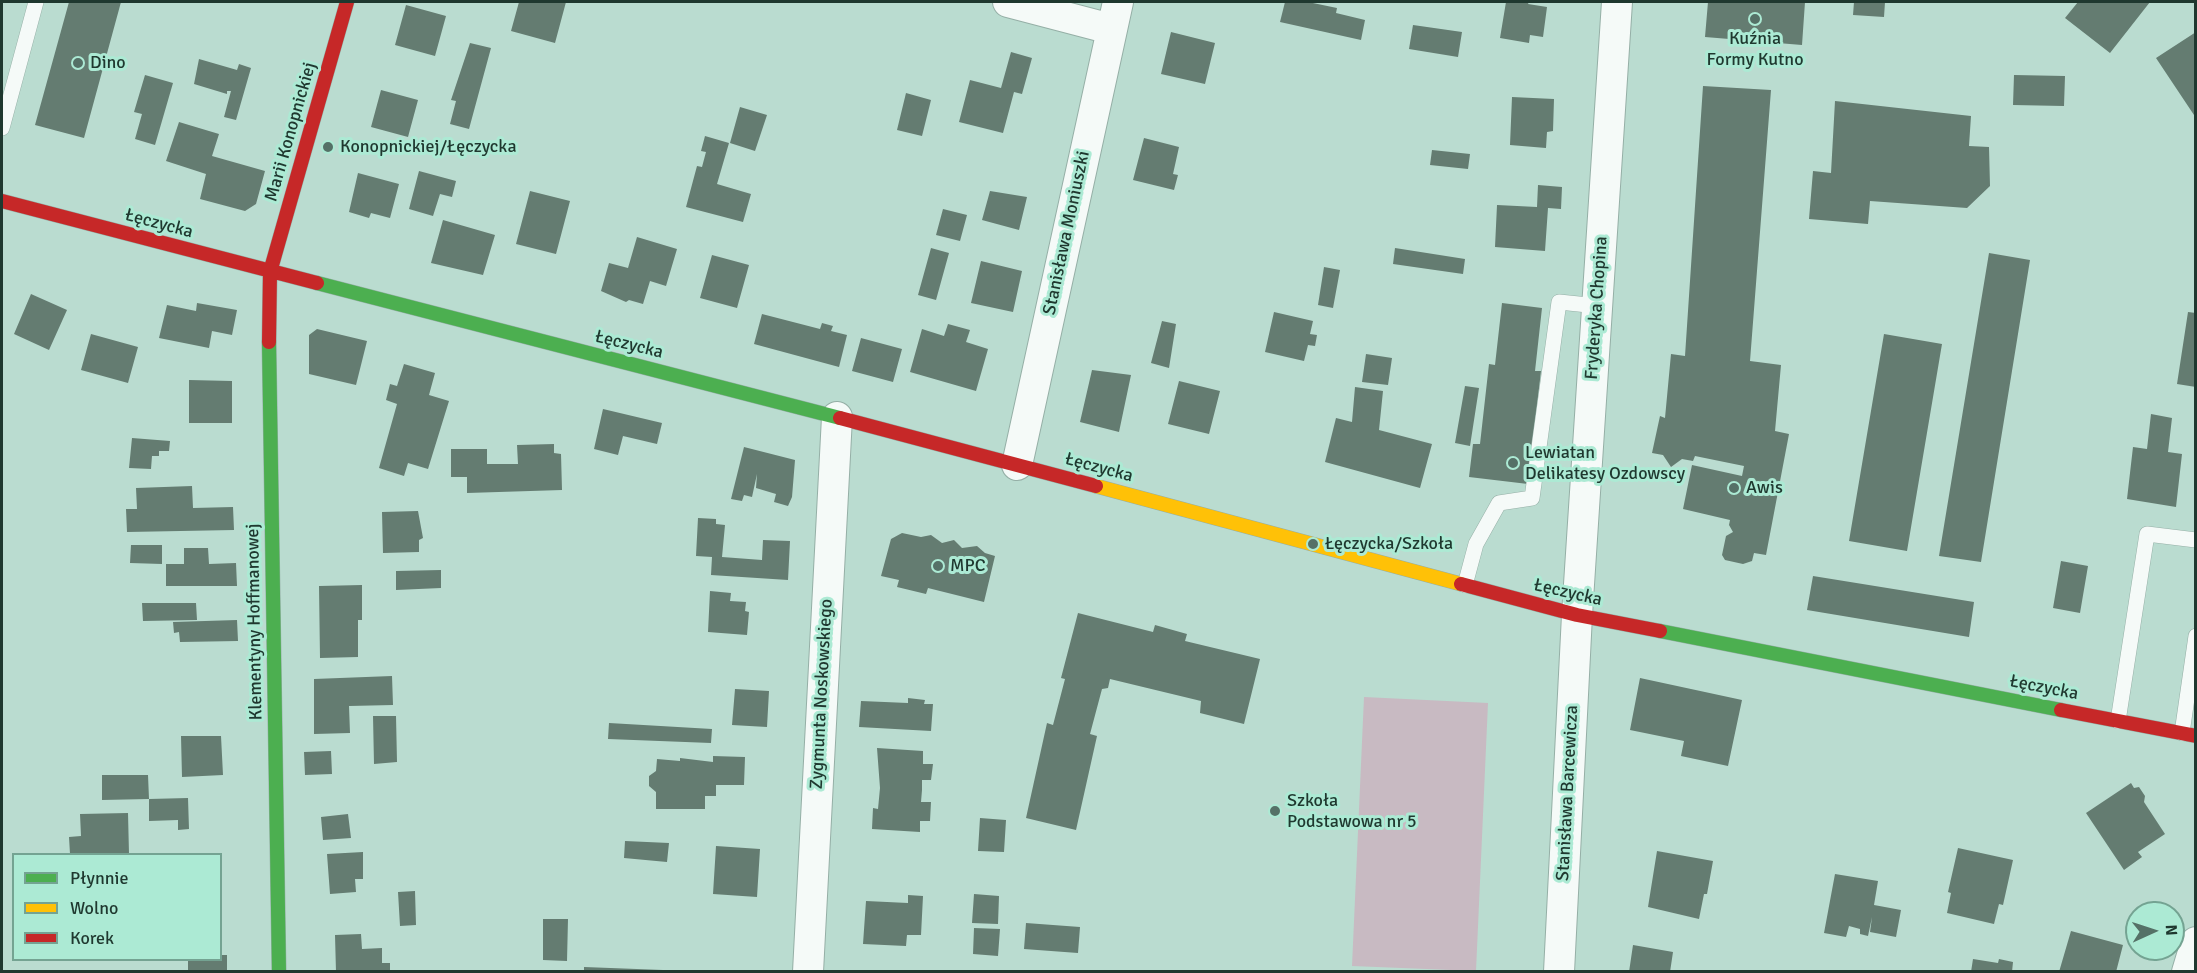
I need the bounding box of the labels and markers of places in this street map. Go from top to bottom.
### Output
marker: Kuźnia Formy Kutno [1748,12,1762,26]
place label: Kuźnia Formy Kutno [1706,28,1804,70]
place label: Dino [90,52,126,74]
marker: Dino [71,56,85,70]
place label: Konopnickiej/Łęczycka [340,136,517,158]
marker: Konopnickiej/Łęczycka [321,140,335,154]
place label: Lewiatan Delikatesy Ozdowscy [1525,442,1685,484]
marker: Lewiatan Delikatesy Ozdowscy [1506,456,1520,470]
place label: Awis [1746,477,1783,499]
marker: Awis [1727,481,1741,495]
place label: Łęczycka/Szkoła [1325,533,1453,555]
marker: Łęczycka/Szkoła [1306,537,1320,551]
place label: MPC [950,555,986,577]
marker: MPC [931,559,945,573]
place label: Szkoła Podstawowa nr 5 [1287,790,1417,832]
marker: Szkoła Podstawowa nr 5 [1268,804,1282,818]

